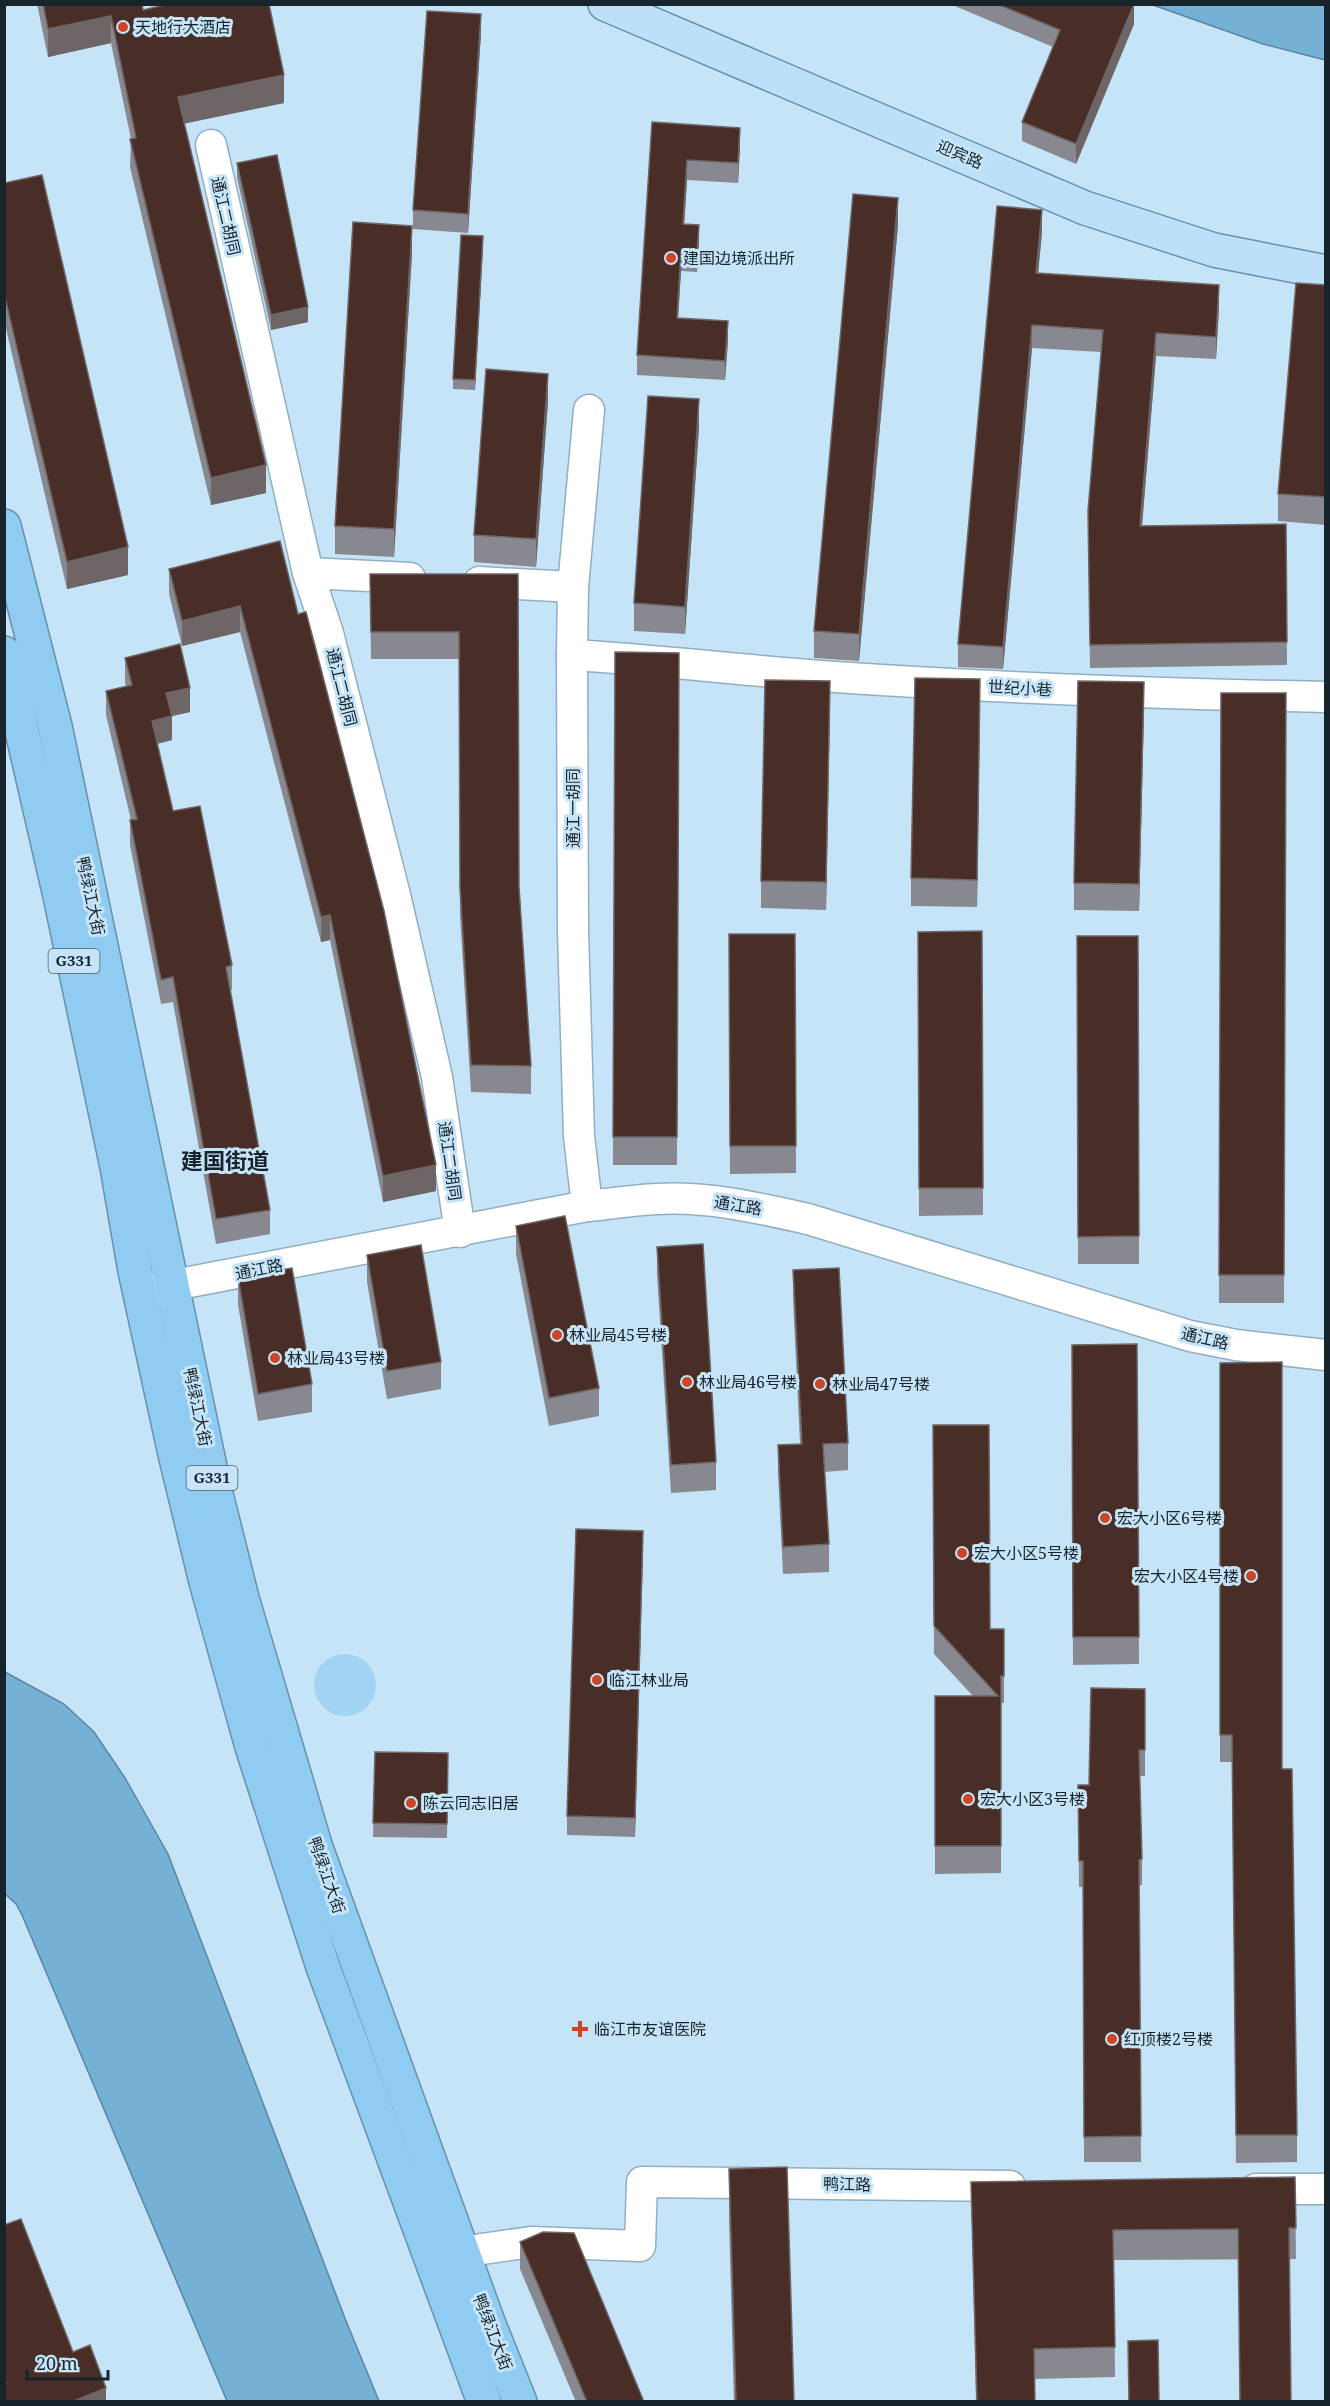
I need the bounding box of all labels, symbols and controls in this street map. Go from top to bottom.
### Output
place label: 天地行大酒店 [135,16,231,38]
marker: 天地行大酒店 [116,20,130,34]
street label: 迎宾路 [934,134,986,174]
street label: 通江二胡同 [206,175,246,257]
place label: 建国边境派出所 [683,247,795,269]
marker: 建国边境派出所 [664,251,678,265]
street label: 通江二胡同 [322,646,362,728]
street label: 世纪小巷 [987,675,1053,701]
street label: 通江一胡同 [562,768,584,848]
street label: 鸭绿江大街 [72,855,110,937]
road number: G331 [48,949,100,973]
street label: 通江二胡同 [434,1120,466,1202]
district label: 建国街道 [181,1145,269,1175]
street label: 通江路 [713,1190,763,1220]
street label: 通江路 [233,1254,285,1284]
street label: 通江路 [1179,1322,1231,1354]
place label: 林业局45号楼 [569,1324,667,1346]
marker: 林业局45号楼 [550,1328,564,1342]
place label: 林业局43号楼 [287,1347,385,1369]
marker: 林业局43号楼 [268,1351,282,1365]
street label: 鸭绿江大街 [179,1366,217,1448]
place label: 林业局46号楼 [699,1371,797,1393]
place label: 林业局47号楼 [832,1373,930,1395]
marker: 林业局46号楼 [680,1375,694,1389]
marker: 林业局47号楼 [813,1377,827,1391]
road number: G331 [186,1466,238,1490]
place label: 宏大小区6号楼 [1117,1507,1222,1529]
marker: 宏大小区6号楼 [1098,1511,1112,1525]
place label: 宏大小区5号楼 [974,1542,1079,1564]
marker: 宏大小区5号楼 [955,1546,969,1560]
place label: 宏大小区4号楼 [1134,1565,1239,1587]
marker: 宏大小区4号楼 [1244,1569,1258,1583]
place label: 临江林业局 [609,1669,689,1691]
marker: 临江林业局 [590,1673,604,1687]
place label: 宏大小区3号楼 [980,1788,1085,1810]
place label: 陈云同志旧居 [423,1792,519,1814]
marker: 宏大小区3号楼 [961,1792,975,1806]
marker: 陈云同志旧居 [404,1796,418,1810]
street label: 鸭绿江大街 [304,1834,350,1916]
place label: 临江市友谊医院 [594,2018,706,2040]
marker: 临江市友谊医院 [571,2020,589,2038]
place label: 红顶楼2号楼 [1124,2028,1213,2050]
marker: 红顶楼2号楼 [1105,2032,1119,2046]
street label: 鸭江路 [823,2173,871,2195]
street label: 鸭绿江大街 [468,2291,518,2373]
scale bar [27,2343,108,2381]
text: 20 m [36,2351,78,2375]

